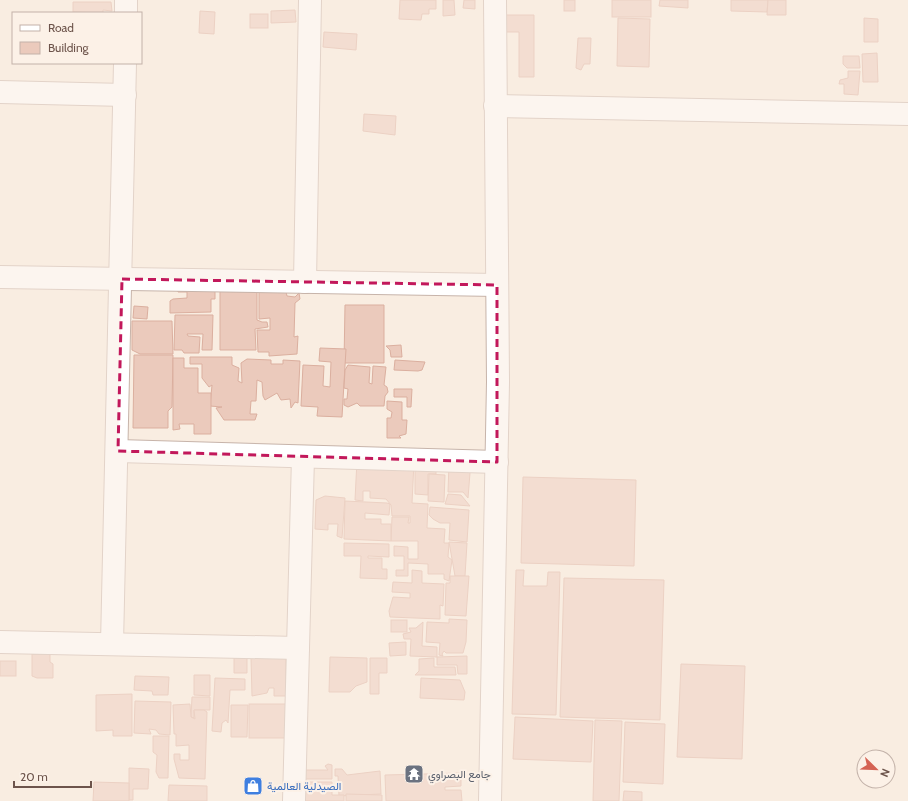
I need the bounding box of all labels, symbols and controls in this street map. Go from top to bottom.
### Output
legend [12,12,142,64]
text: Road [48,20,74,35]
text: Building [48,40,90,55]
north arrow [856,749,896,789]
scale bar [14,763,91,789]
temple icon: جامع البصراوي [403,763,425,785]
place label: جامع البصراوي [428,767,491,784]
text: N [877,767,893,779]
text: 20 m [20,769,48,784]
shop icon: الصيدلية العالمية [242,775,264,797]
place label: الصيدلية العالمية [267,779,341,793]

